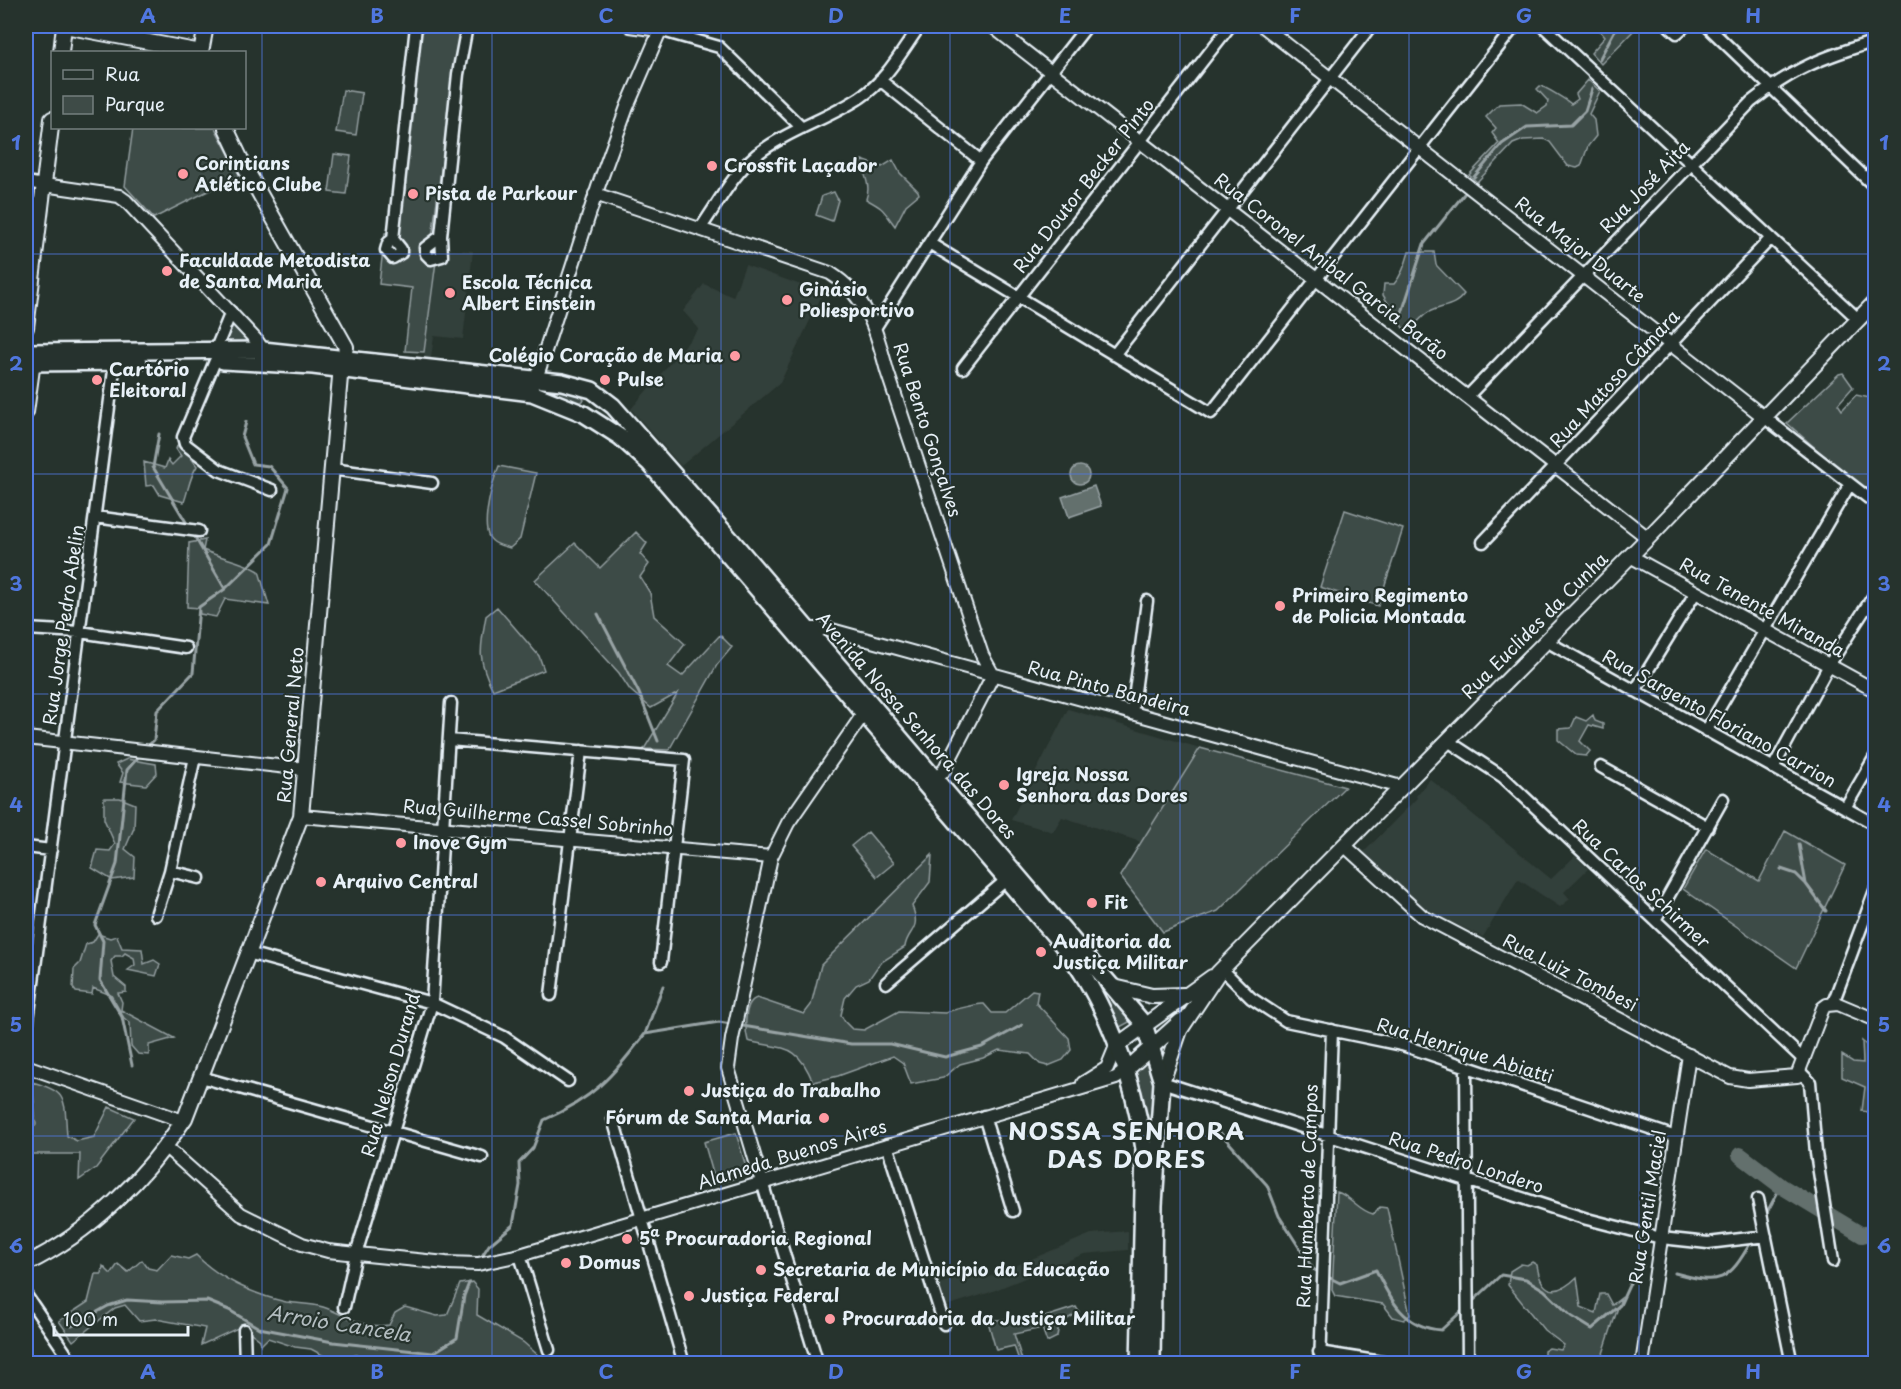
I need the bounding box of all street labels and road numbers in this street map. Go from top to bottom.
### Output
street label: Rua Doutor Becker Pinto [1006,92,1160,278]
street label: Rua José Aita [1593,133,1695,238]
street label: Rua Coronel Anibal Garcia Barão [1209,166,1455,366]
street label: Rua Major Duarte [1510,189,1652,309]
street label: Rua Matoso Câmara [1543,302,1686,453]
street label: Rua Bento Gonçalves [887,339,969,520]
street label: Rua Jorge Pedro Abelin [35,523,90,727]
street label: Rua Euclides da Cunha [1454,545,1614,704]
street label: Rua Tenente Miranda [1675,550,1850,663]
street label: Avenida Nossa Senhora das Dores [811,605,1024,845]
street label: Rua Sargento Floriano Carrion [1598,642,1842,793]
street label: Rua General Neto [269,646,310,804]
street label: Rua Pinto Bandeira [1025,653,1194,722]
street label: Rua Guilherme Cassel Sobrinho [402,791,674,842]
street label: Rua Carlos Schirmer [1567,812,1717,954]
street label: Rua Luiz Tombesi [1499,926,1643,1017]
street label: Rua Nelson Durand [353,989,426,1160]
street label: Rua Henrique Abiatti [1374,1010,1557,1089]
street label: Rua Humberto de Campos [1289,1084,1324,1308]
street label: Alameda Buenos Aires [693,1112,890,1195]
street label: Rua Pedro Londero [1385,1124,1547,1199]
street label: Rua Gentil Maciel [1621,1128,1672,1286]

